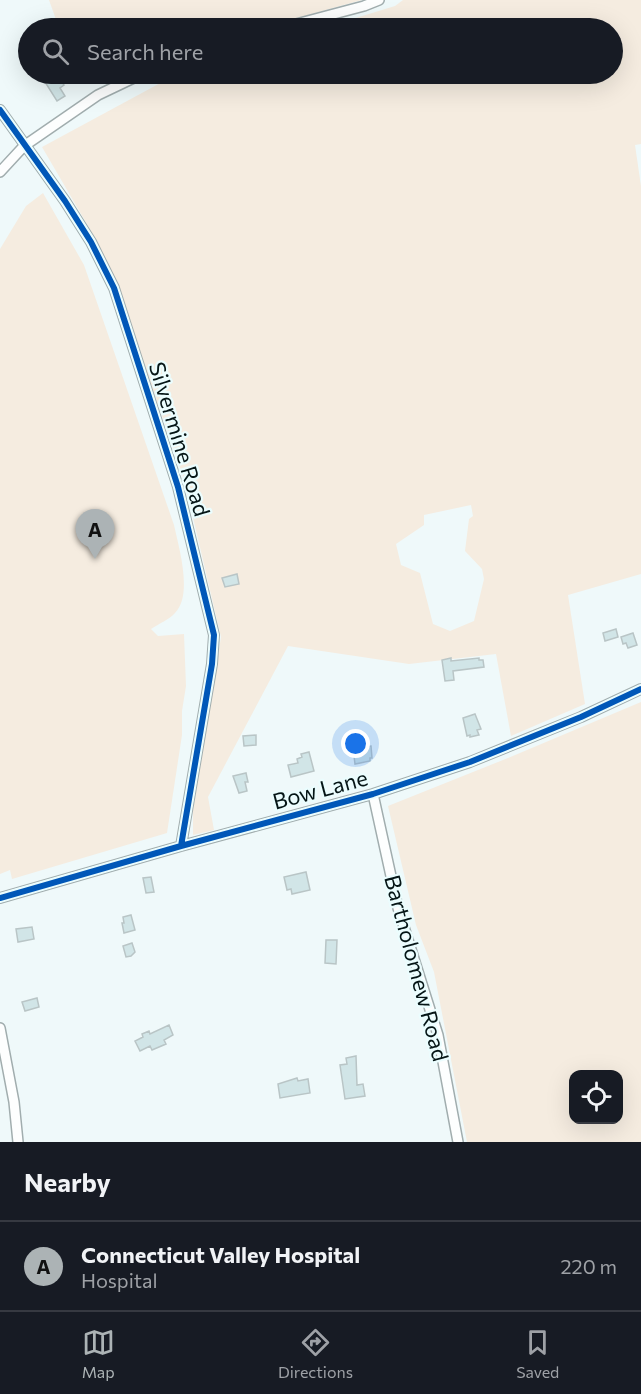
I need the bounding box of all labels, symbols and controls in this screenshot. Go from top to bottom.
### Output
search box [18,18,623,84]
icon: search [39,35,72,68]
text: Search here [87,38,203,65]
street label: Silvermine Road [144,359,216,519]
pin: A [76,510,115,559]
your location [341,729,370,758]
street label: Bow Lane [270,763,370,815]
street label: Bartholomew Road [379,872,455,1064]
map controls [569,1070,623,1124]
button: locate [569,1070,623,1124]
text: Nearby [24,1166,111,1197]
text: Connecticut Valley Hospital [81,1241,360,1268]
text: A [36,1254,51,1278]
text: 220 m [561,1254,617,1278]
text: Hospital [81,1268,158,1292]
tab: Map [82,1326,115,1381]
tab: Directions [278,1326,353,1381]
tab: Saved [516,1326,559,1381]

